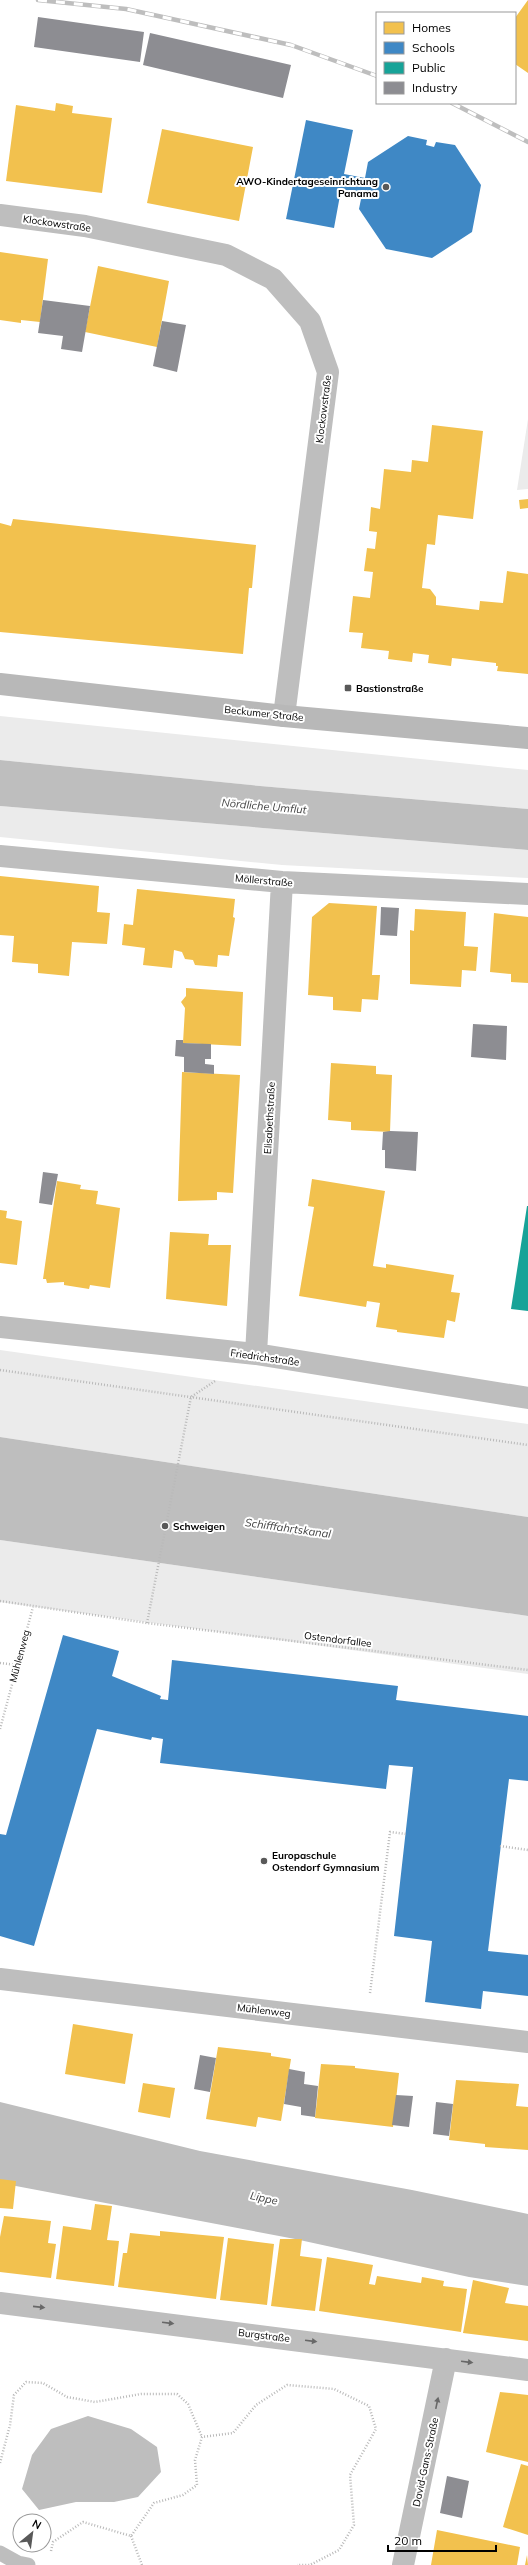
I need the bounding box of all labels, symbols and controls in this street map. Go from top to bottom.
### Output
legend [376,12,516,104]
text: Homes [412,20,451,35]
text: Schools [412,40,455,55]
text: Public [412,60,446,75]
text: Industry [412,80,458,95]
place label: AWO-Kindertageseinrichtung Panama [236,175,378,200]
marker: AWO-Kindertageseinrichtung Panama [381,182,391,192]
street label: Klockowstraße [22,212,92,235]
street label: Klockowstraße [313,374,334,444]
place label: Bastionstraße [356,682,424,695]
marker: Bastionstraße [343,683,353,693]
street label: Beckumer Straße [224,703,304,724]
water label: Nördliche Umflut [221,795,308,817]
street label: Möllerstraße [235,872,293,889]
street label: Elisabethstraße [261,1082,278,1154]
street label: Friedrichstraße [230,1346,300,1369]
water label: Schifffahrtskanal [244,1515,332,1541]
place label: Schweigen [173,1520,225,1533]
marker: Schweigen [160,1521,170,1531]
street label: Mühlenweg [6,1628,33,1684]
street label: Ostendorfallee [303,1629,372,1650]
place label: Europaschule Ostendorf Gymnasium [272,1849,379,1874]
marker: Europaschule Ostendorf Gymnasium [259,1856,269,1866]
street label: Mühlenweg [236,2001,291,2020]
water label: Lippe [249,2188,279,2208]
one-way arrow [33,2304,45,2310]
one-way arrow [162,2320,174,2326]
street label: Burgstraße [237,2326,291,2345]
one-way arrow [305,2338,317,2345]
one-way arrow [461,2358,473,2365]
one-way arrow [434,2397,440,2410]
street label: David-Gans-Straße [410,2416,441,2508]
north arrow [12,2513,52,2553]
text: N [30,2516,44,2532]
scale bar [388,2527,496,2553]
text: 20 m [394,2533,422,2548]

